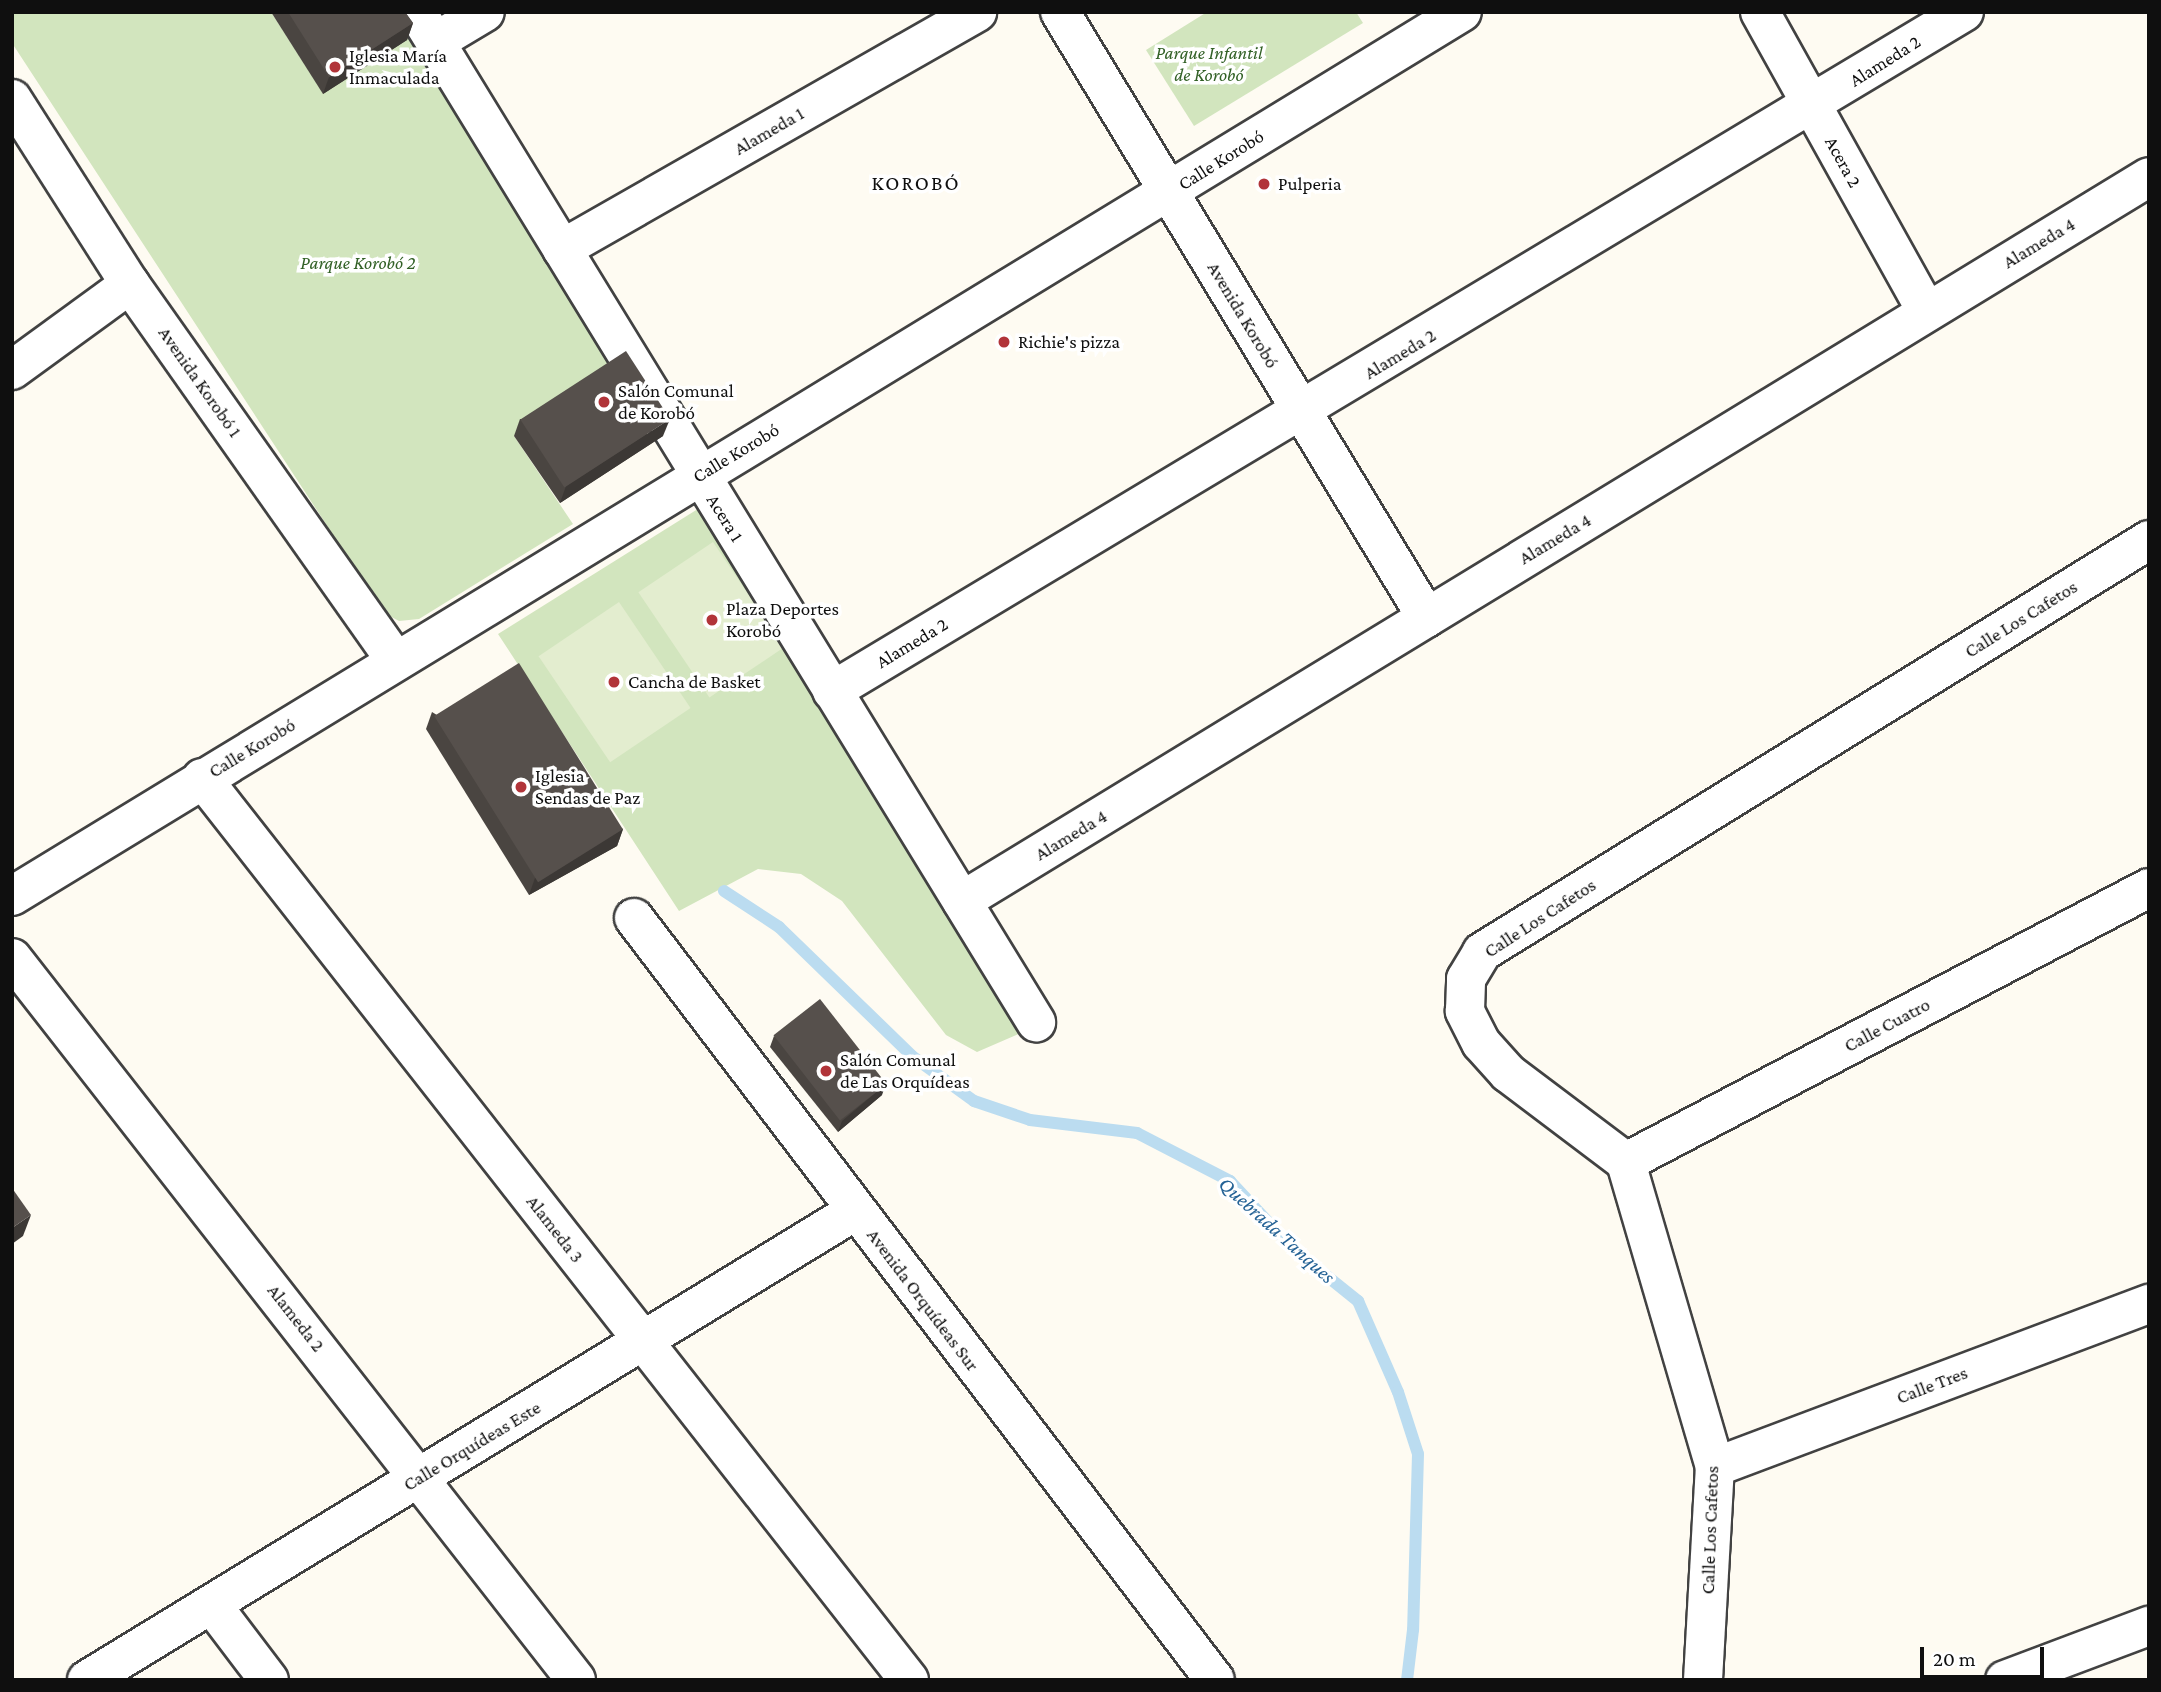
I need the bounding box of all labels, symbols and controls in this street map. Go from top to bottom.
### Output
street label: Alameda 2 [1845,30,1925,92]
park label: Parque Infantil de Korobó [1155,42,1263,86]
place label: Iglesia María Inmaculada [349,45,447,89]
marker: Iglesia María Inmaculada [327,59,343,75]
street label: Alameda 1 [730,102,808,160]
street label: Calle Korobó [1174,125,1268,195]
street label: Acera 2 [1820,133,1866,191]
district label: KOROBÓ [872,170,960,196]
place label: Pulperia [1278,173,1341,195]
marker: Pulperia [1256,176,1272,192]
street label: Alameda 4 [1999,213,2079,273]
park label: Parque Korobó 2 [300,252,416,274]
street label: Avenida Korobó [1202,258,1284,372]
street label: Avenida Korobó 1 [153,322,247,442]
street label: Alameda 2 [1360,324,1440,384]
place label: Richie's pizza [1018,331,1120,353]
marker: Richie's pizza [996,334,1012,350]
place label: Salón Comunal de Korobó [618,380,734,424]
marker: Salón Comunal de Korobó [596,394,612,410]
street label: Calle Korobó [689,418,783,488]
street label: Acera 1 [702,490,748,546]
street label: Alameda 4 [1515,509,1595,569]
street label: Calle Los Cafetos [1960,575,2082,663]
place label: Plaza Deportes Korobó [726,598,839,642]
marker: Plaza Deportes Korobó [704,612,720,628]
street label: Alameda 2 [872,613,952,673]
place label: Cancha de Basket [628,671,761,693]
marker: Cancha de Basket [606,674,622,690]
street label: Calle Korobó [205,713,299,783]
place label: Iglesia Sendas de Paz [535,765,640,809]
marker: Iglesia Sendas de Paz [513,779,529,795]
street label: Alameda 4 [1031,805,1111,865]
street label: Calle Los Cafetos [1480,873,1600,963]
street label: Calle Cuatro [1840,993,1934,1057]
place label: Salón Comunal de Las Orquídeas [840,1049,970,1093]
marker: Salón Comunal de Las Orquídeas [818,1063,834,1079]
water label: Quebrada Tanques [1214,1171,1340,1289]
street label: Alameda 3 [522,1191,588,1267]
street label: Avenida Orquídeas Sur [862,1224,984,1376]
street label: Alameda 2 [263,1280,329,1356]
street label: Calle Tres [1893,1361,1971,1409]
street label: Calle Orquídeas Este [399,1396,545,1496]
street label: Calle Los Cafetos [1696,1465,1724,1595]
scale bar [1923,1632,2047,1676]
text: 20 m [1933,1647,1976,1671]

